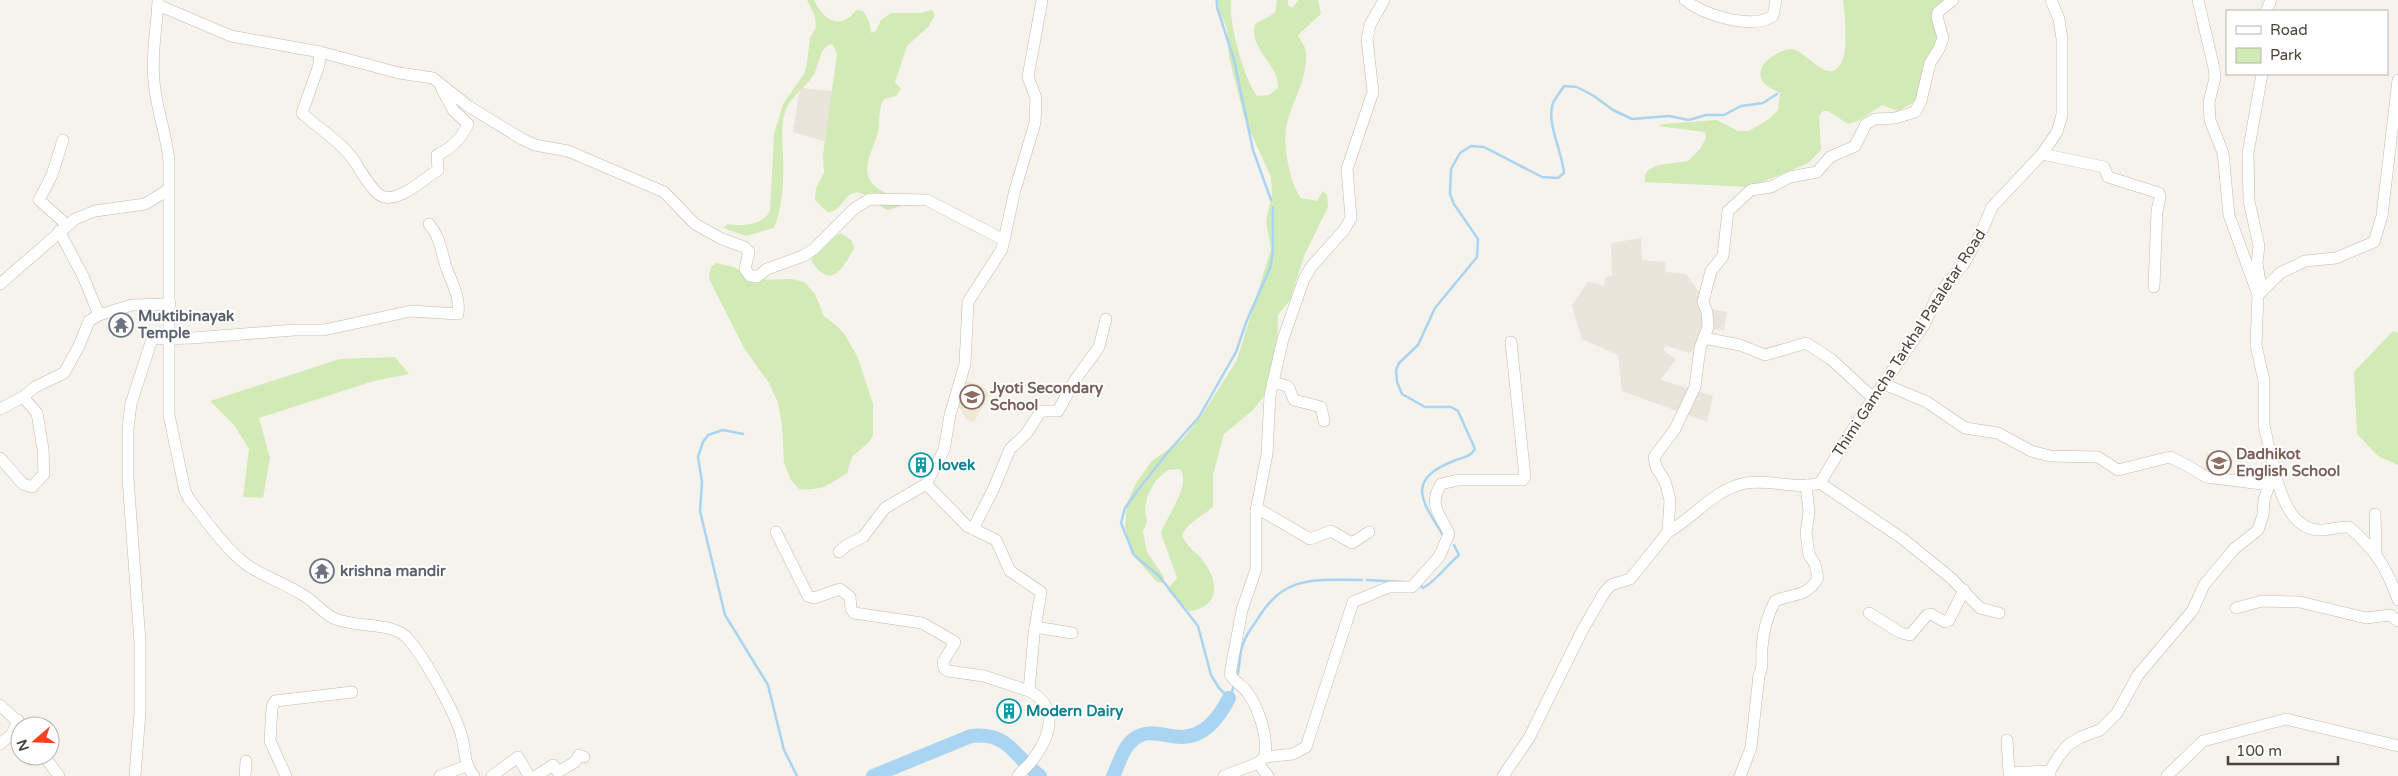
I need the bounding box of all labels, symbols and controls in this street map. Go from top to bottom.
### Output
legend [2226,10,2388,75]
text: Road [2270,21,2308,39]
text: Park [2270,46,2302,64]
street label: Thimi Gamcha Tarkhal Pataletar Road [1829,226,1989,460]
place label: Muktibinayak Temple [137,307,234,343]
temple icon: Muktibinayak Temple [108,312,134,338]
place label: Jyoti Secondary School [989,379,1103,414]
school or university icon: Jyoti Secondary School [959,384,985,410]
place label: Dadhikot English School [2236,445,2340,481]
school or university icon: Dadhikot English School [2206,450,2232,476]
building icon: lovek [908,452,934,478]
place label: lovek [938,456,975,474]
temple icon: krishna mandir [309,558,335,584]
place label: krishna mandir [340,562,446,580]
building icon: Modern Dairy [996,698,1022,724]
place label: Modern Dairy [1026,702,1123,721]
north arrow [10,716,60,766]
scale bar [2228,734,2338,766]
text: N [13,737,33,753]
text: 100 m [2236,742,2282,760]

